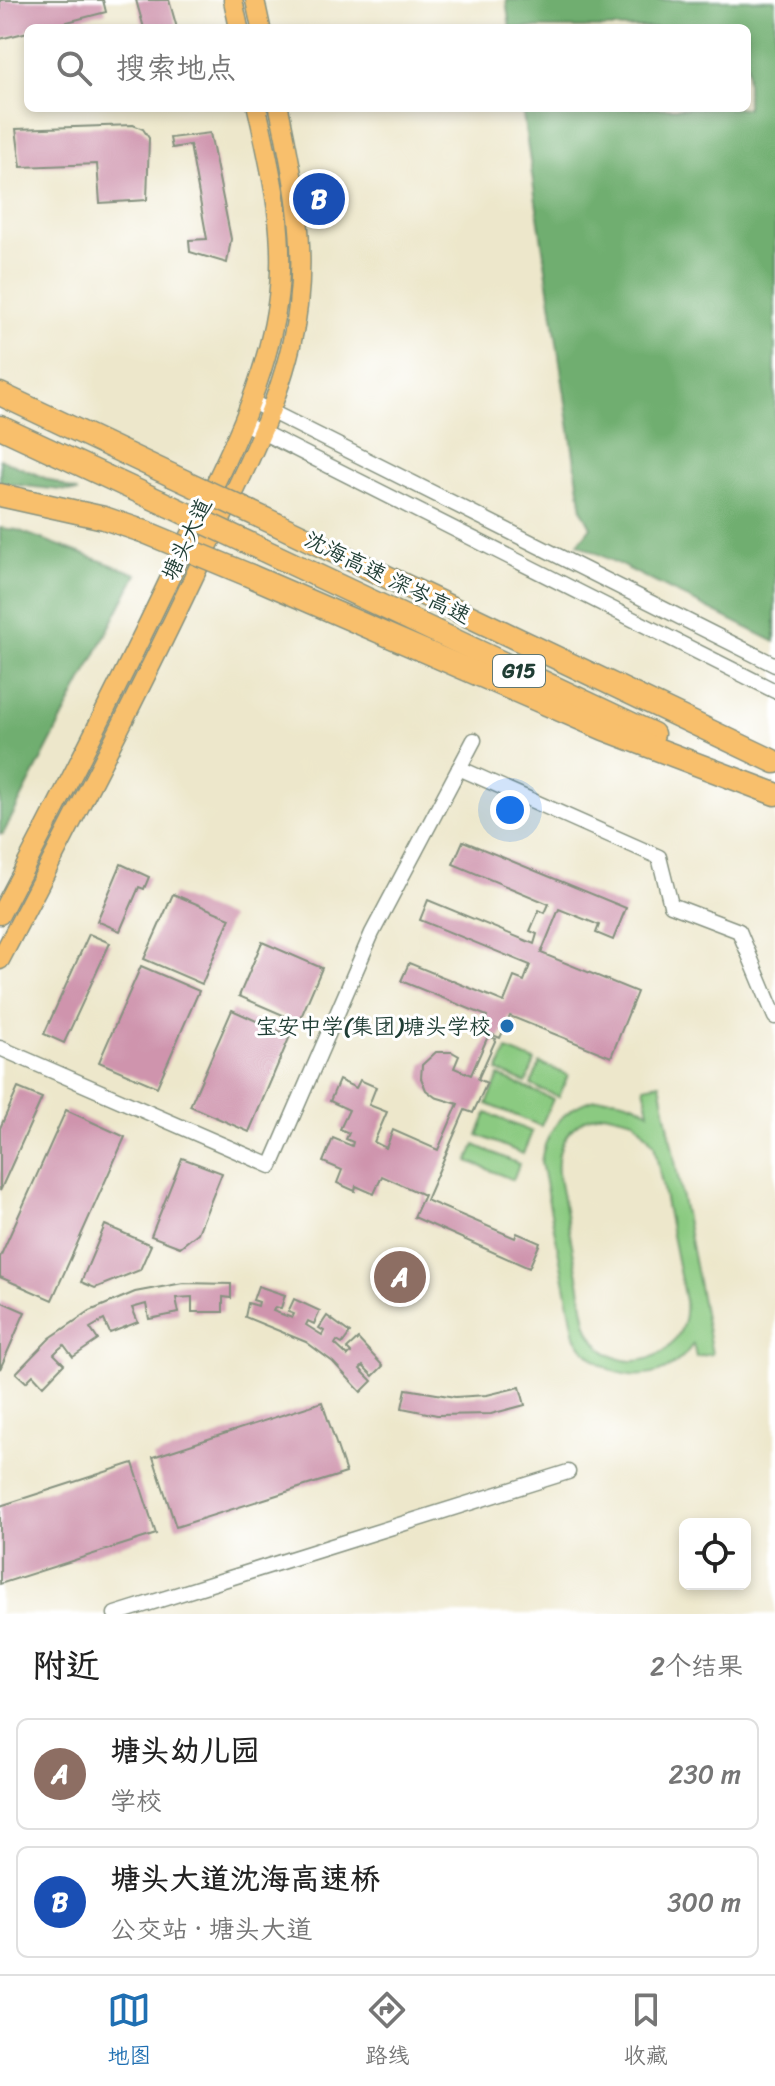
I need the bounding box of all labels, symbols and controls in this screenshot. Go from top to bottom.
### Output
search box [24,24,751,112]
text: 搜索地点 [116,41,236,95]
icon: search [52,46,96,90]
pin: B [293,169,345,229]
street label: 塘头大道 [150,491,223,587]
street label: 沈海高速 深岑高速 [298,520,478,635]
road number: G15 [493,655,545,687]
your location [490,790,530,830]
place label: 宝安中学(集团)塘头学校 [255,1007,491,1046]
marker: 宝安中学(集团)塘头学校 [498,1017,516,1035]
pin: A [374,1247,426,1307]
map controls [679,1518,751,1590]
button: locate [679,1518,751,1590]
text: 附近 [32,1636,100,1696]
text: 2个结果 [650,1643,743,1689]
text: 塘头幼儿园 [110,1724,260,1778]
text: A [51,1751,69,1797]
text: 230 m [669,1751,741,1797]
text: 学校 [110,1778,162,1824]
text: 塘头大道沈海高速桥 [110,1852,380,1906]
text: B [52,1879,68,1925]
text: 300 m [667,1879,741,1925]
text: 公交站 · 塘头大道 [110,1906,313,1952]
tab: 地图 [107,1988,151,2075]
tab: 路线 [365,1988,410,2075]
tab: 收藏 [624,1988,668,2075]

